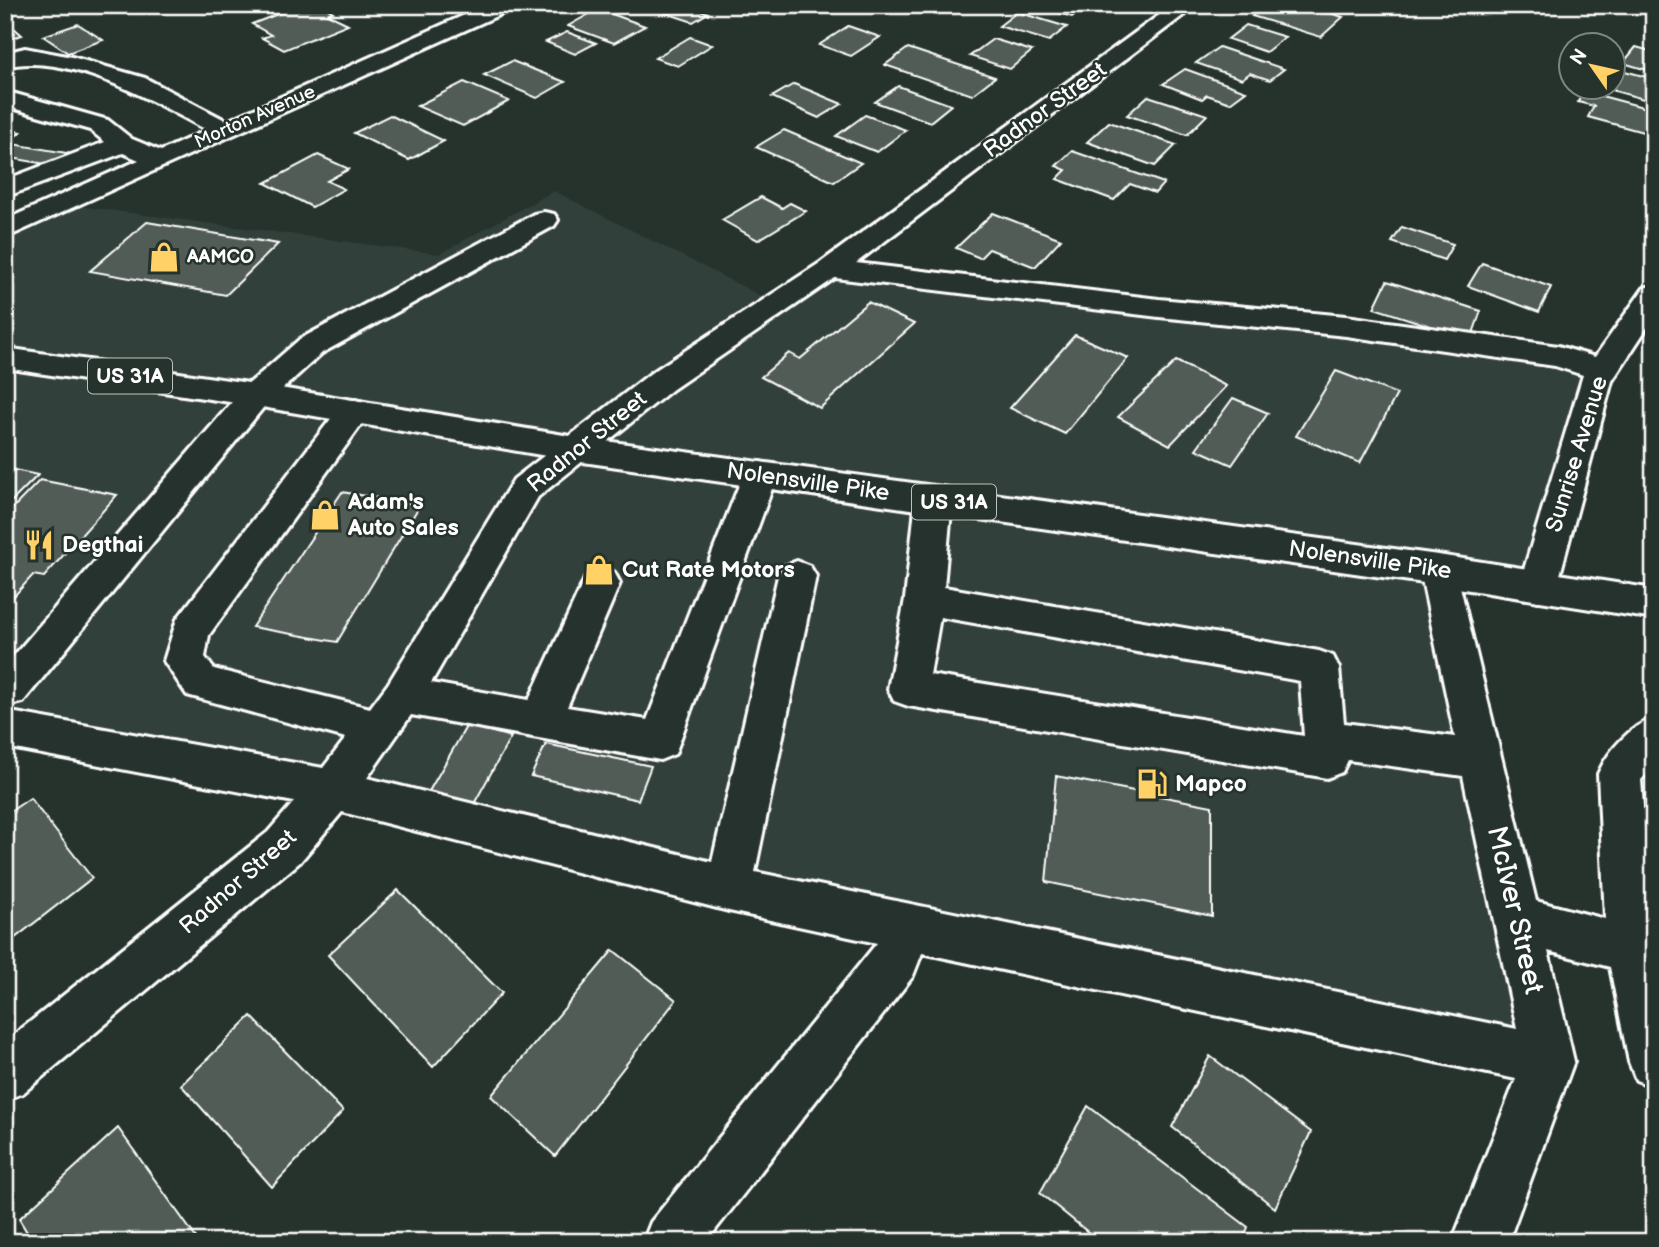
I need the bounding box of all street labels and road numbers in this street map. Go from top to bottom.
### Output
street label: Radnor Street [978,56,1112,164]
street label: Morton Avenue [191,80,319,154]
road number: US 31A [88,358,172,394]
street label: Sunrise Avenue [1540,373,1614,535]
street label: Radnor Street [522,385,652,499]
street label: Nolensville Pike [725,457,891,507]
road number: US 31A [912,484,996,520]
street label: Nolensville Pike [1287,535,1453,585]
street label: McIver Street [1480,823,1550,998]
street label: Radnor Street [174,824,302,940]

